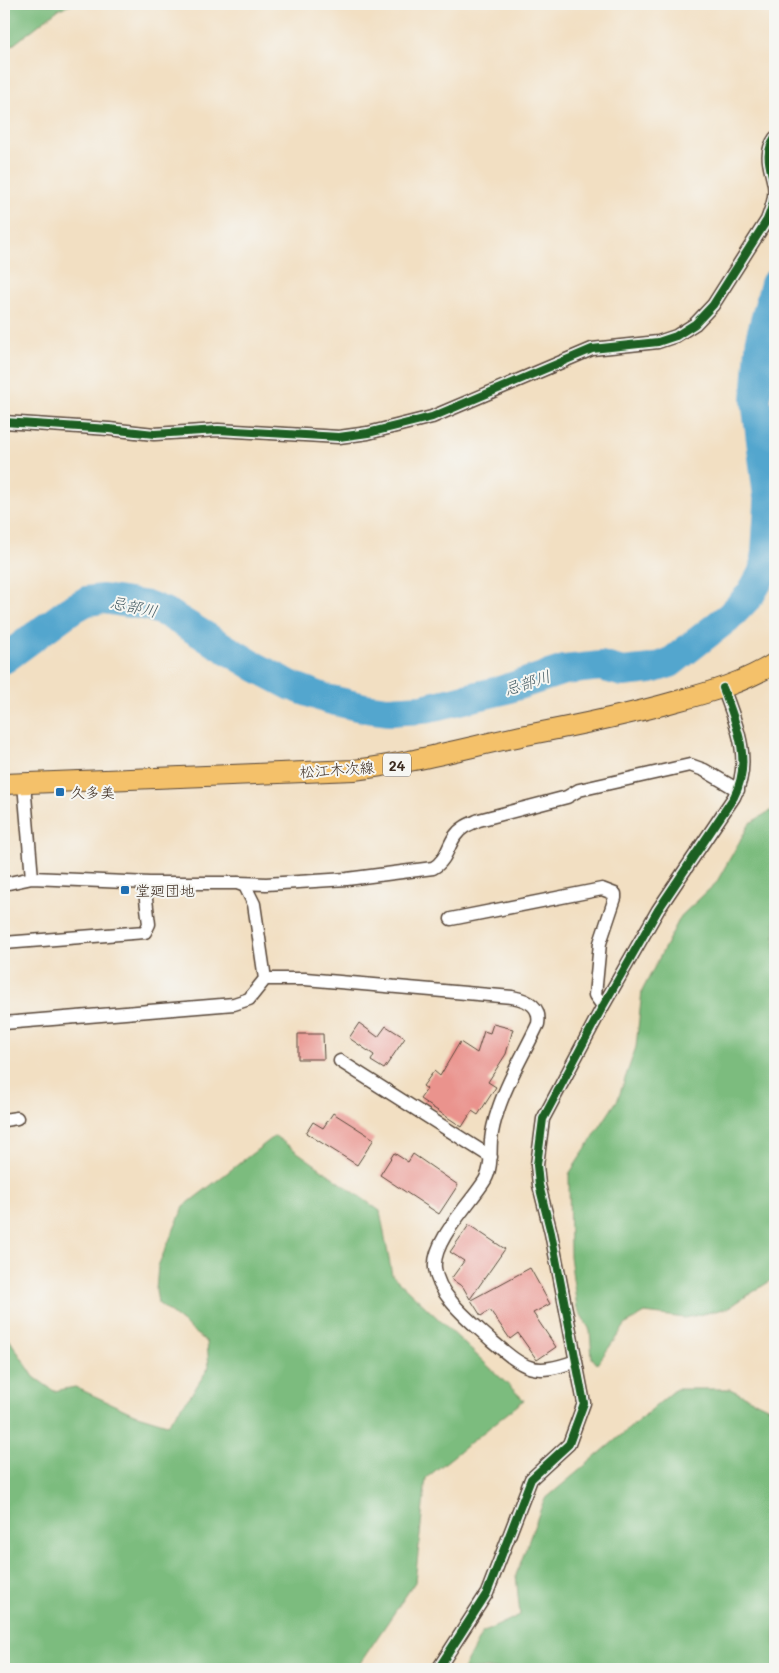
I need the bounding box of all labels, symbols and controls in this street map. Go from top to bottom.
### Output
water label: 忌部川 [108,591,160,621]
water label: 忌部川 [501,665,553,699]
road number: 24 [383,754,411,776]
street label: 松江木次線 [299,756,375,782]
place label: 久多美 [70,782,115,802]
marker: 久多美 [54,786,66,798]
place label: 堂廻団地 [135,880,195,900]
marker: 堂廻団地 [119,884,131,896]

